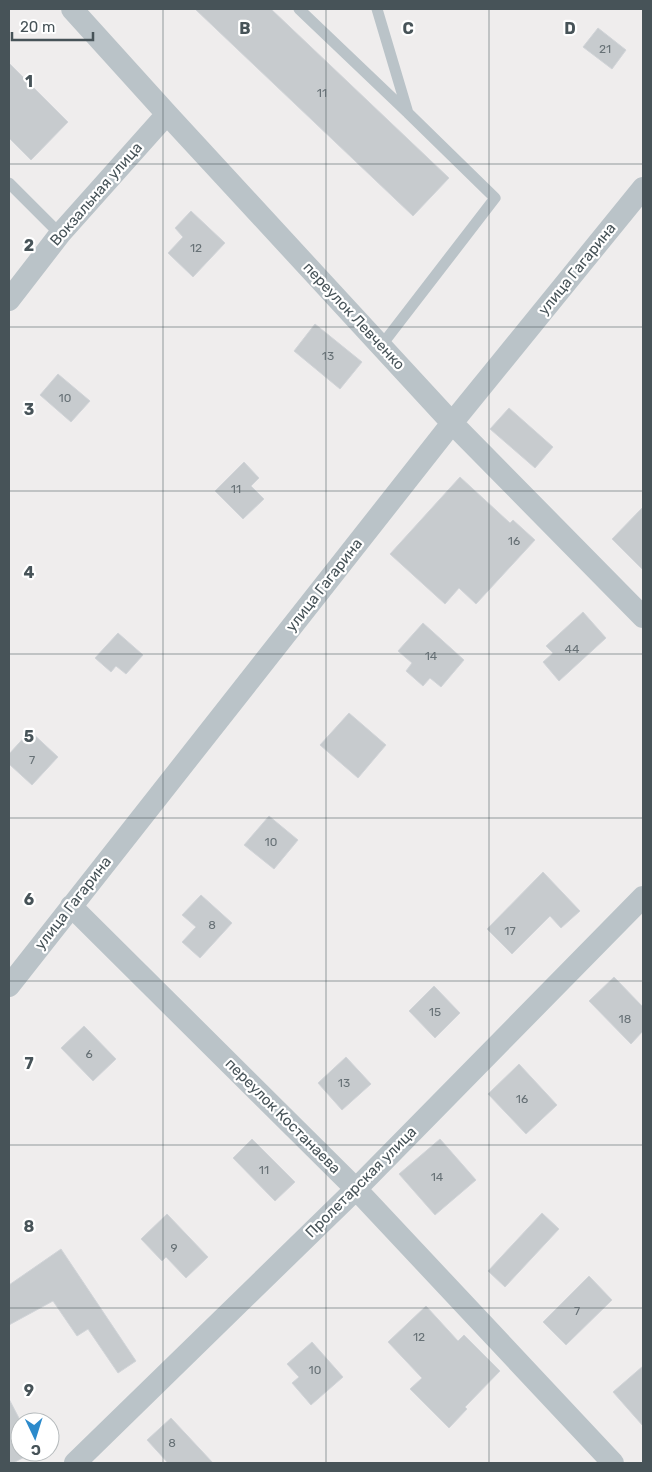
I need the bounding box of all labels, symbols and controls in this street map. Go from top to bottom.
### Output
scale bar [12,10,94,42]
text: 20 m [20,18,55,36]
text: B [239,19,251,38]
text: C [402,19,414,38]
text: D [564,19,576,38]
house number: 21 [599,42,611,56]
text: 1 [25,72,33,91]
house number: 11 [317,86,327,100]
street label: Вокзальная улица [46,139,146,249]
street label: улица Гагарина [534,219,620,319]
text: 2 [24,236,34,255]
house number: 12 [190,241,202,255]
street label: переулок Левченко [299,258,409,374]
house number: 13 [322,349,334,363]
house number: 10 [59,391,71,405]
text: 3 [24,400,34,419]
house number: 11 [231,482,241,496]
house number: 16 [508,534,520,548]
street label: улица Гагарина [282,535,366,635]
text: 4 [24,563,35,582]
house number: 44 [565,642,580,656]
house number: 14 [425,649,438,663]
text: 5 [24,727,34,746]
house number: 7 [29,753,35,767]
house number: 10 [265,835,277,849]
street label: улица Гагарина [31,853,115,953]
text: 6 [24,890,34,909]
house number: 8 [208,918,216,932]
house number: 17 [504,924,516,938]
house number: 15 [429,1005,441,1019]
house number: 18 [619,1012,631,1026]
house number: 6 [85,1047,93,1061]
text: 7 [24,1054,34,1073]
street label: переулок Костанаева [222,1055,344,1177]
house number: 13 [338,1076,350,1090]
house number: 16 [516,1092,528,1106]
street label: Пролетарская улица [302,1123,420,1241]
house number: 11 [259,1163,269,1177]
house number: 14 [431,1170,444,1184]
text: 8 [24,1217,35,1236]
house number: 9 [170,1241,178,1255]
house number: 7 [574,1304,580,1318]
house number: 12 [413,1330,425,1344]
house number: 10 [309,1363,321,1377]
text: 9 [24,1381,34,1400]
north arrow [10,1412,60,1462]
house number: 8 [168,1436,176,1450]
text: С [30,1441,41,1458]

